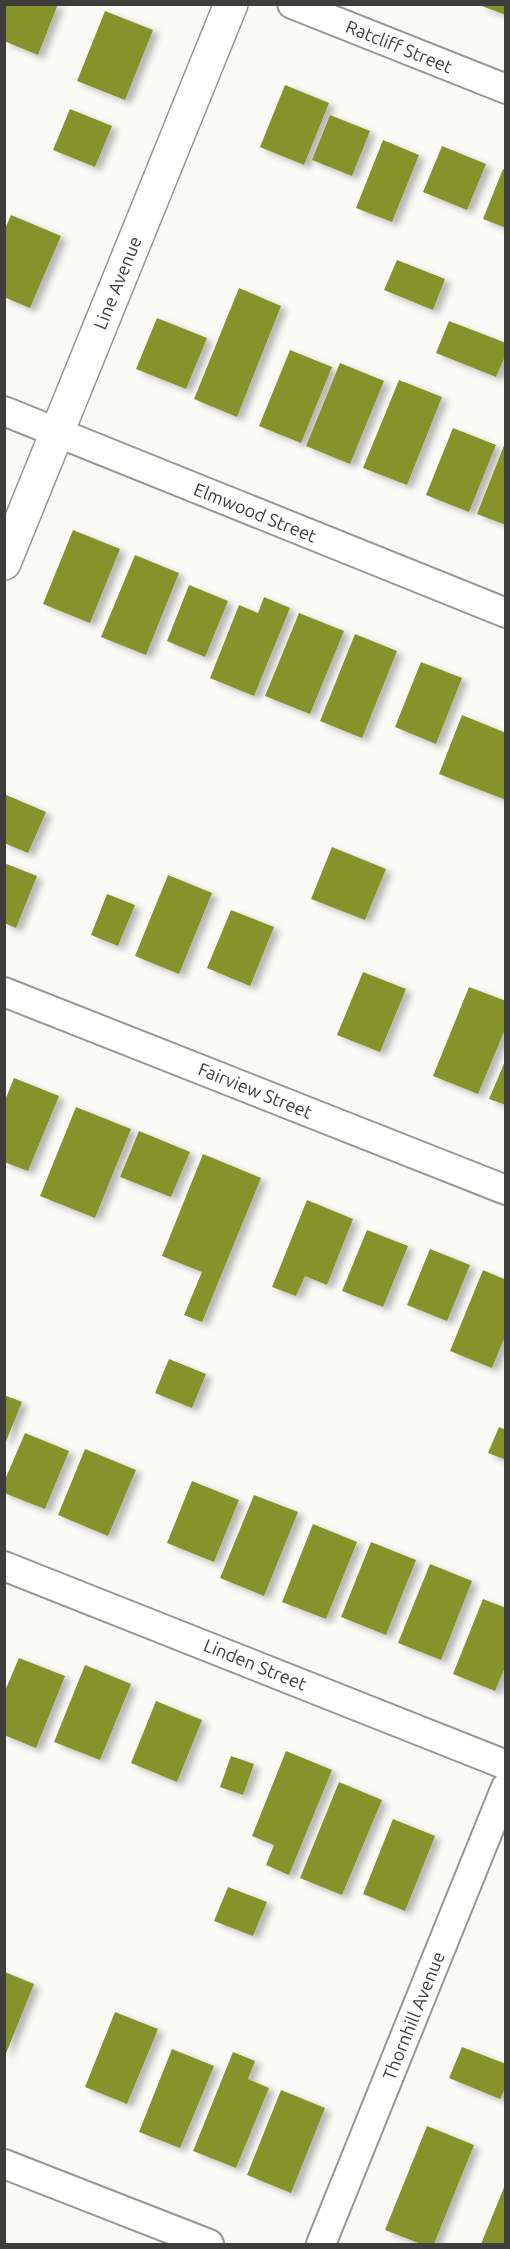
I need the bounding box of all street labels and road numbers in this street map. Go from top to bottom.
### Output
street label: Ratcliff Street [343,16,456,77]
street label: Line Avenue [89,233,145,332]
street label: Elmwood Street [191,478,320,546]
street label: Fairview Street [195,1058,315,1122]
street label: Linden Street [201,1634,310,1694]
street label: Thornhill Avenue [378,1948,448,2083]

